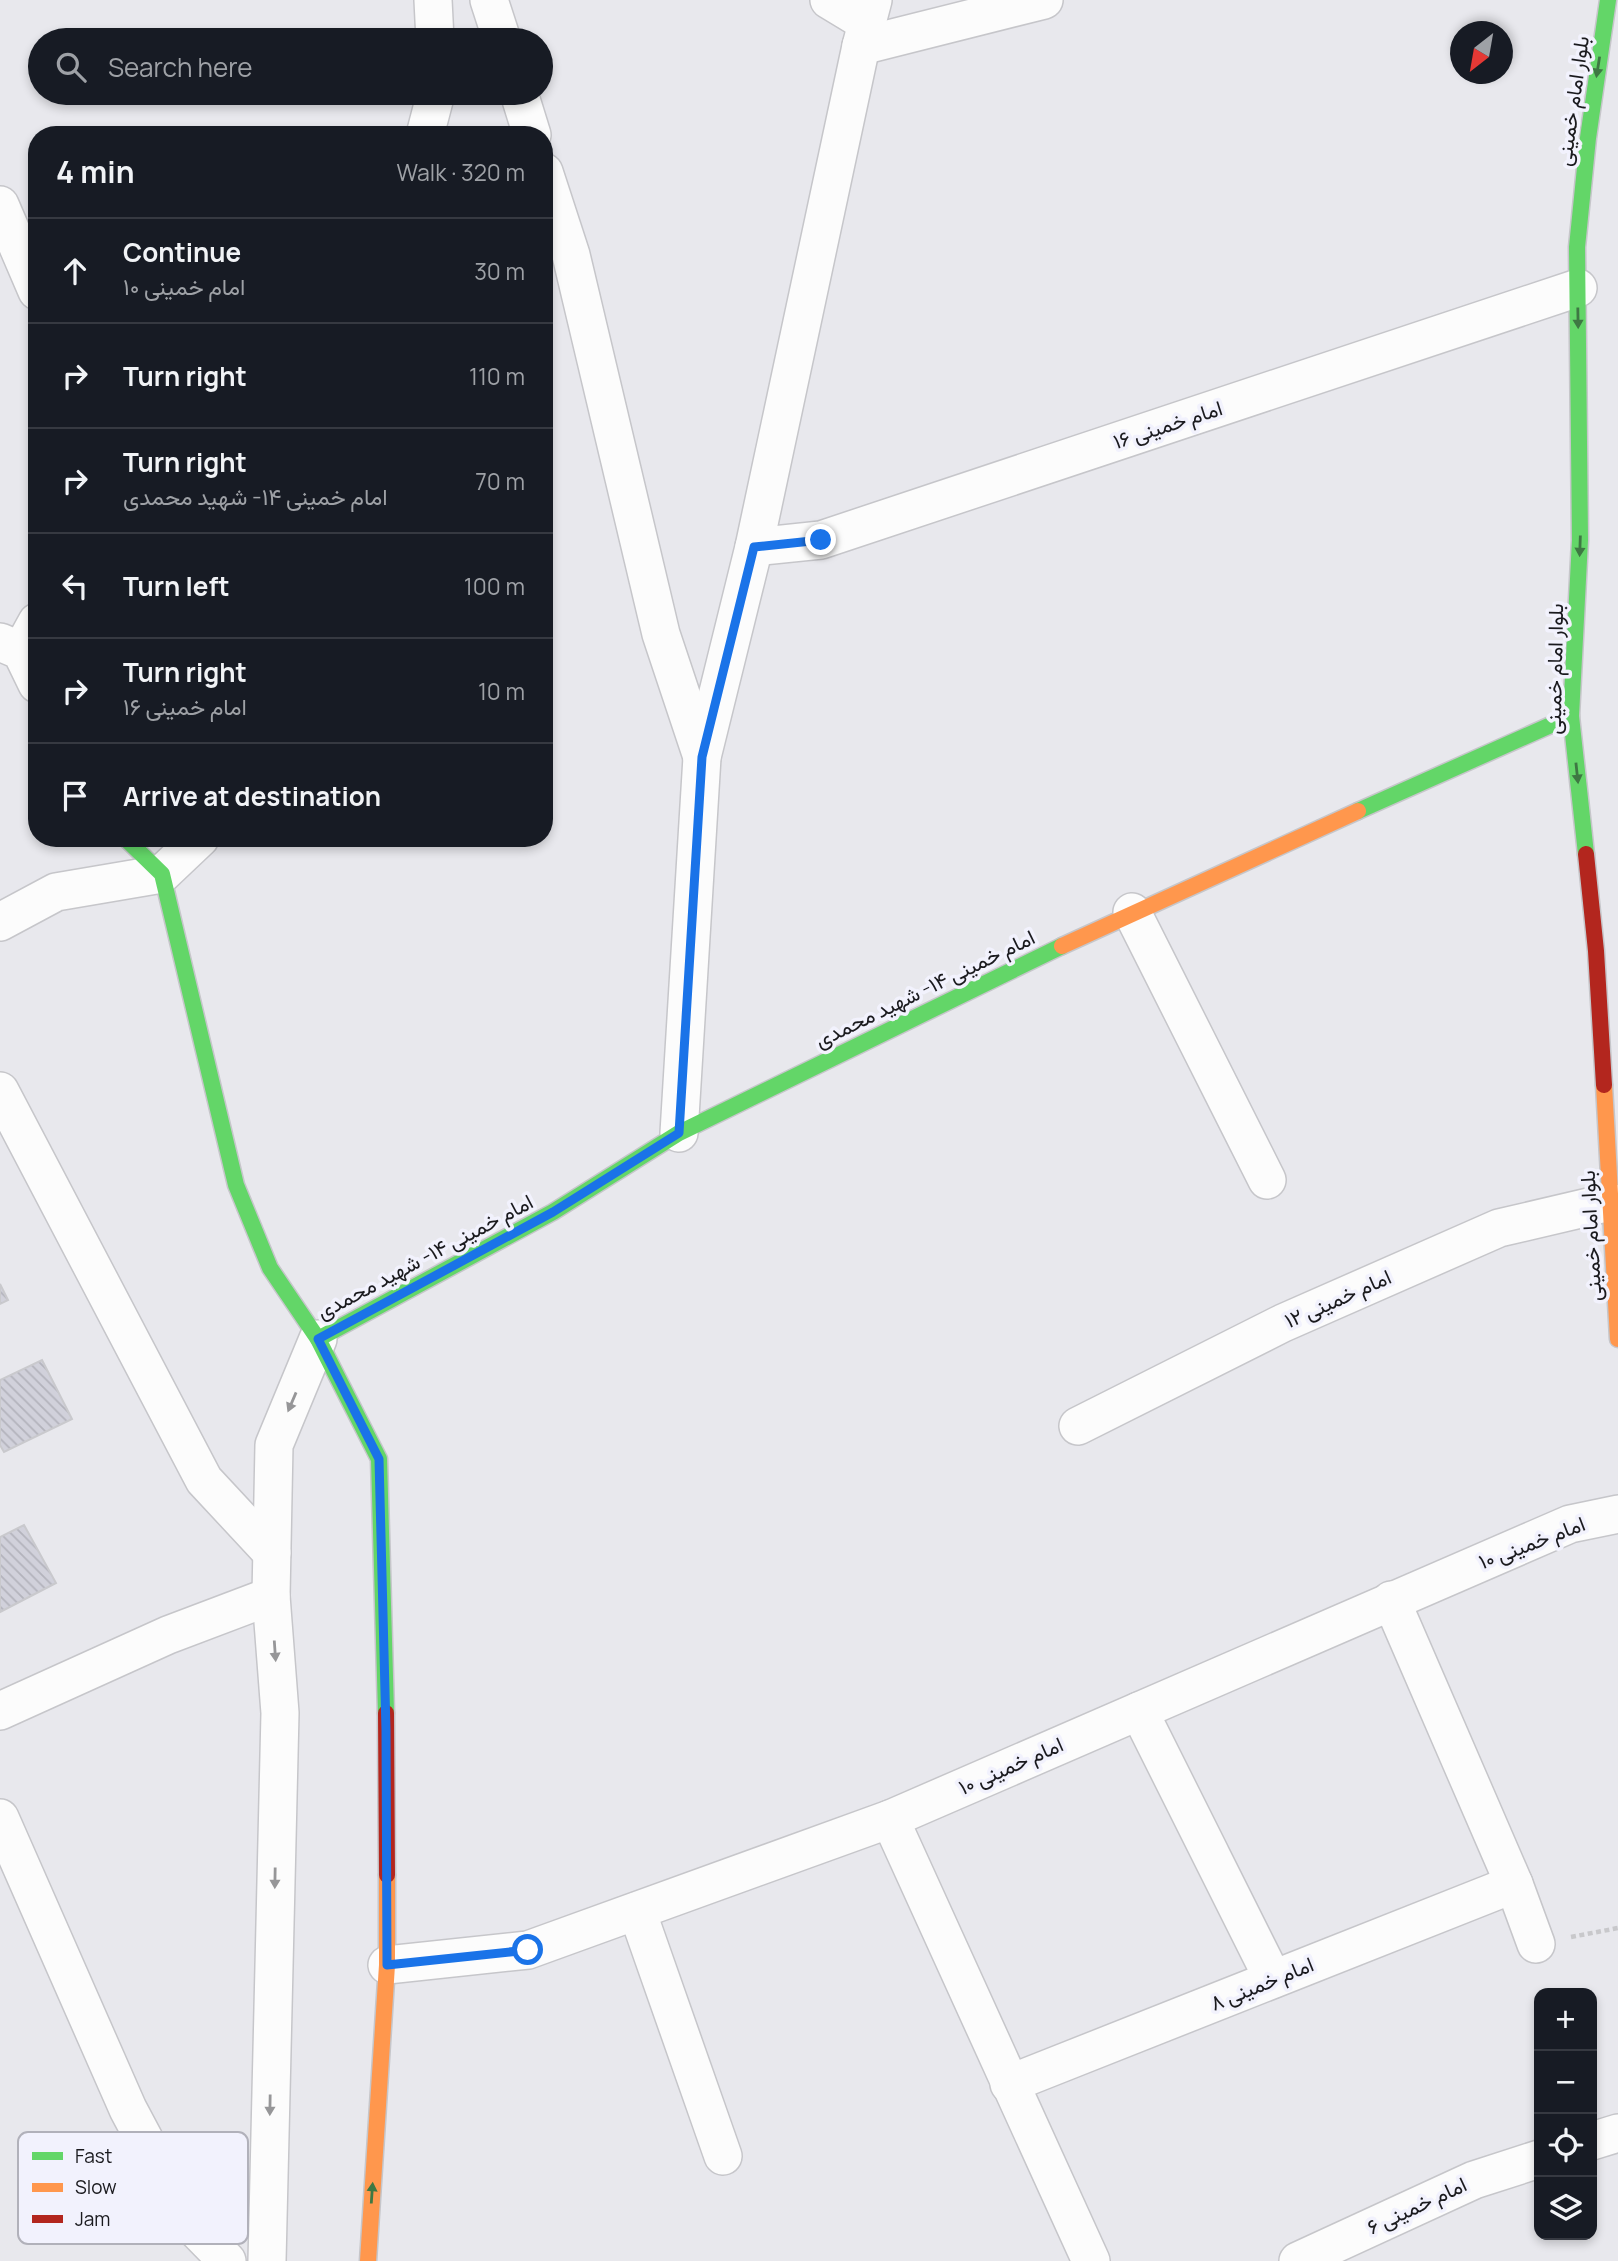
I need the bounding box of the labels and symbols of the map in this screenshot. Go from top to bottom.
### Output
north arrow [1450,21,1513,84]
street label: بلوار امام خمینی [1549,34,1596,168]
one-way arrow [1592,57,1603,79]
one-way arrow [1572,307,1584,329]
street label: امام خمینی ۱۶ [1110,393,1226,456]
route end [805,524,836,555]
one-way arrow [1574,535,1585,557]
street label: بلوار امام خمینی [1539,603,1570,735]
one-way arrow [1571,762,1582,784]
street label: امام خمینی ۱۴- شهید محمدی [810,923,1040,1055]
street label: بلوار امام خمینی [1573,1170,1608,1302]
street label: امام خمینی ۱۴- شهید محمدی [311,1187,538,1326]
street label: امام خمینی ۱۲ [1280,1262,1396,1335]
one-way arrow [286,1392,297,1413]
street label: امام خمینی ۱۰ [1474,1509,1589,1576]
one-way arrow [270,1640,281,1662]
street label: امام خمینی ۱۰ [954,1730,1068,1802]
one-way arrow [269,1867,280,1889]
route start [512,1934,543,1965]
street label: امام خمینی ۸ [1206,1950,1318,2017]
one-way arrow [264,2094,276,2116]
legend [18,2132,248,2244]
text: Fast [75,2143,112,2169]
street label: امام خمینی ۶ [1362,2170,1471,2241]
text: Slow [75,2174,117,2200]
one-way arrow [367,2182,378,2204]
text: Jam [75,2206,110,2232]

